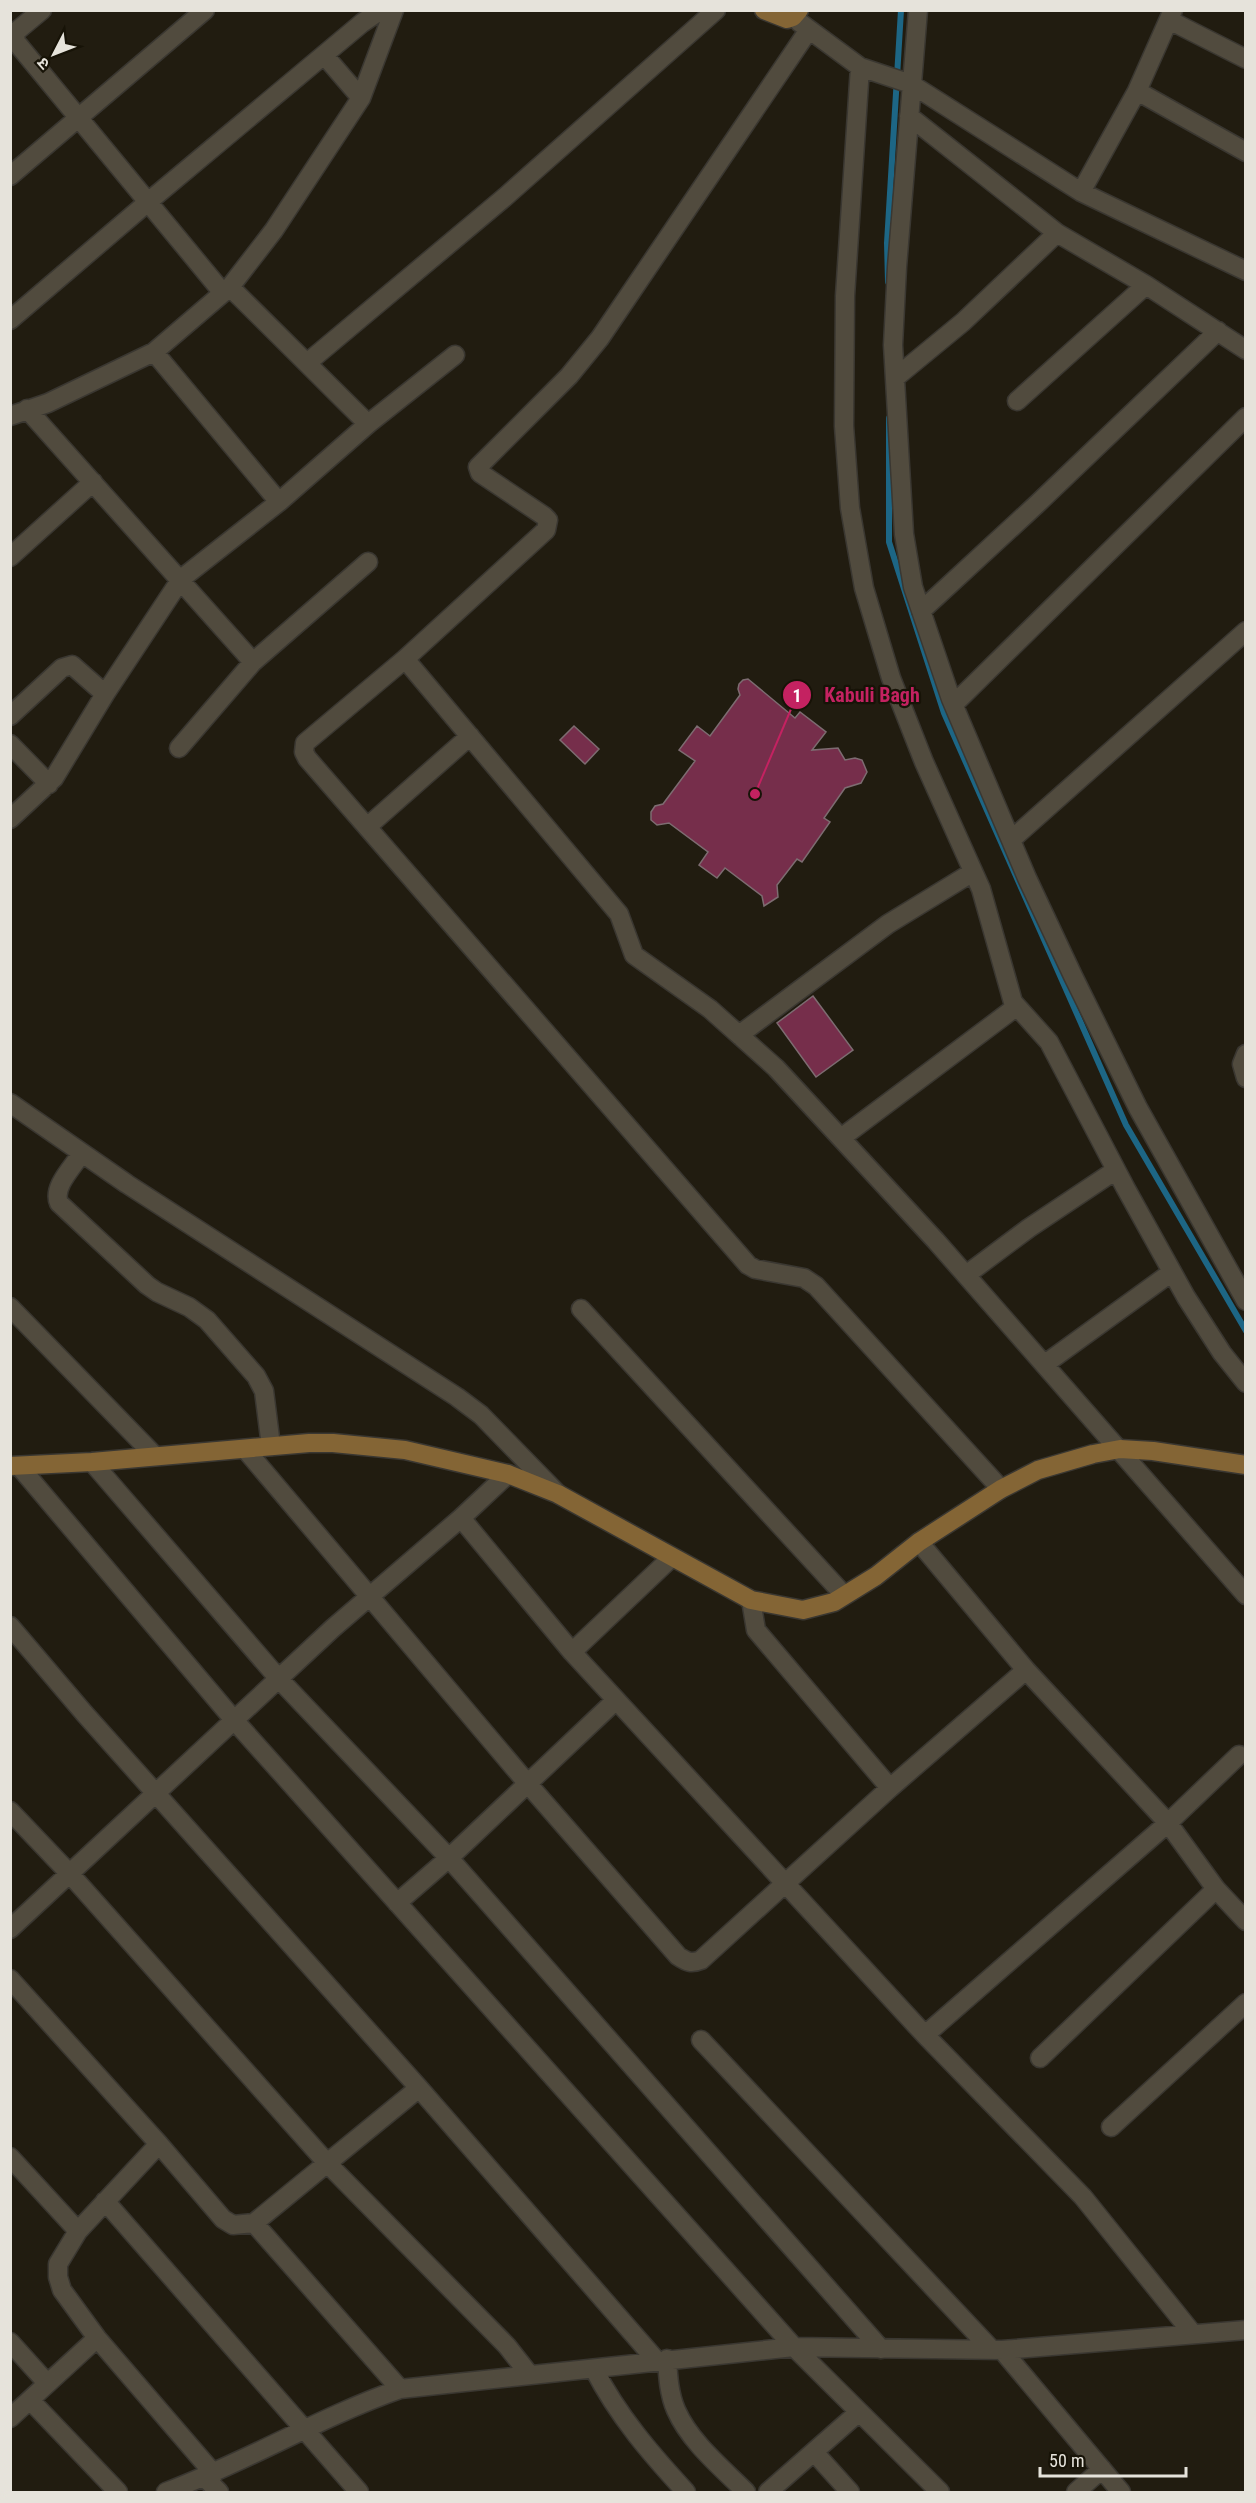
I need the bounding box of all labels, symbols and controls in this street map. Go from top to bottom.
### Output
north arrow [24,24,84,84]
text: उ [33,53,53,74]
callout: Kabuli Bagh [782,676,932,714]
text: Kabuli Bagh [824,683,920,707]
text: 1 [792,685,802,706]
scale bar [1040,2440,1186,2478]
text: 50 m [1049,2450,1084,2471]

